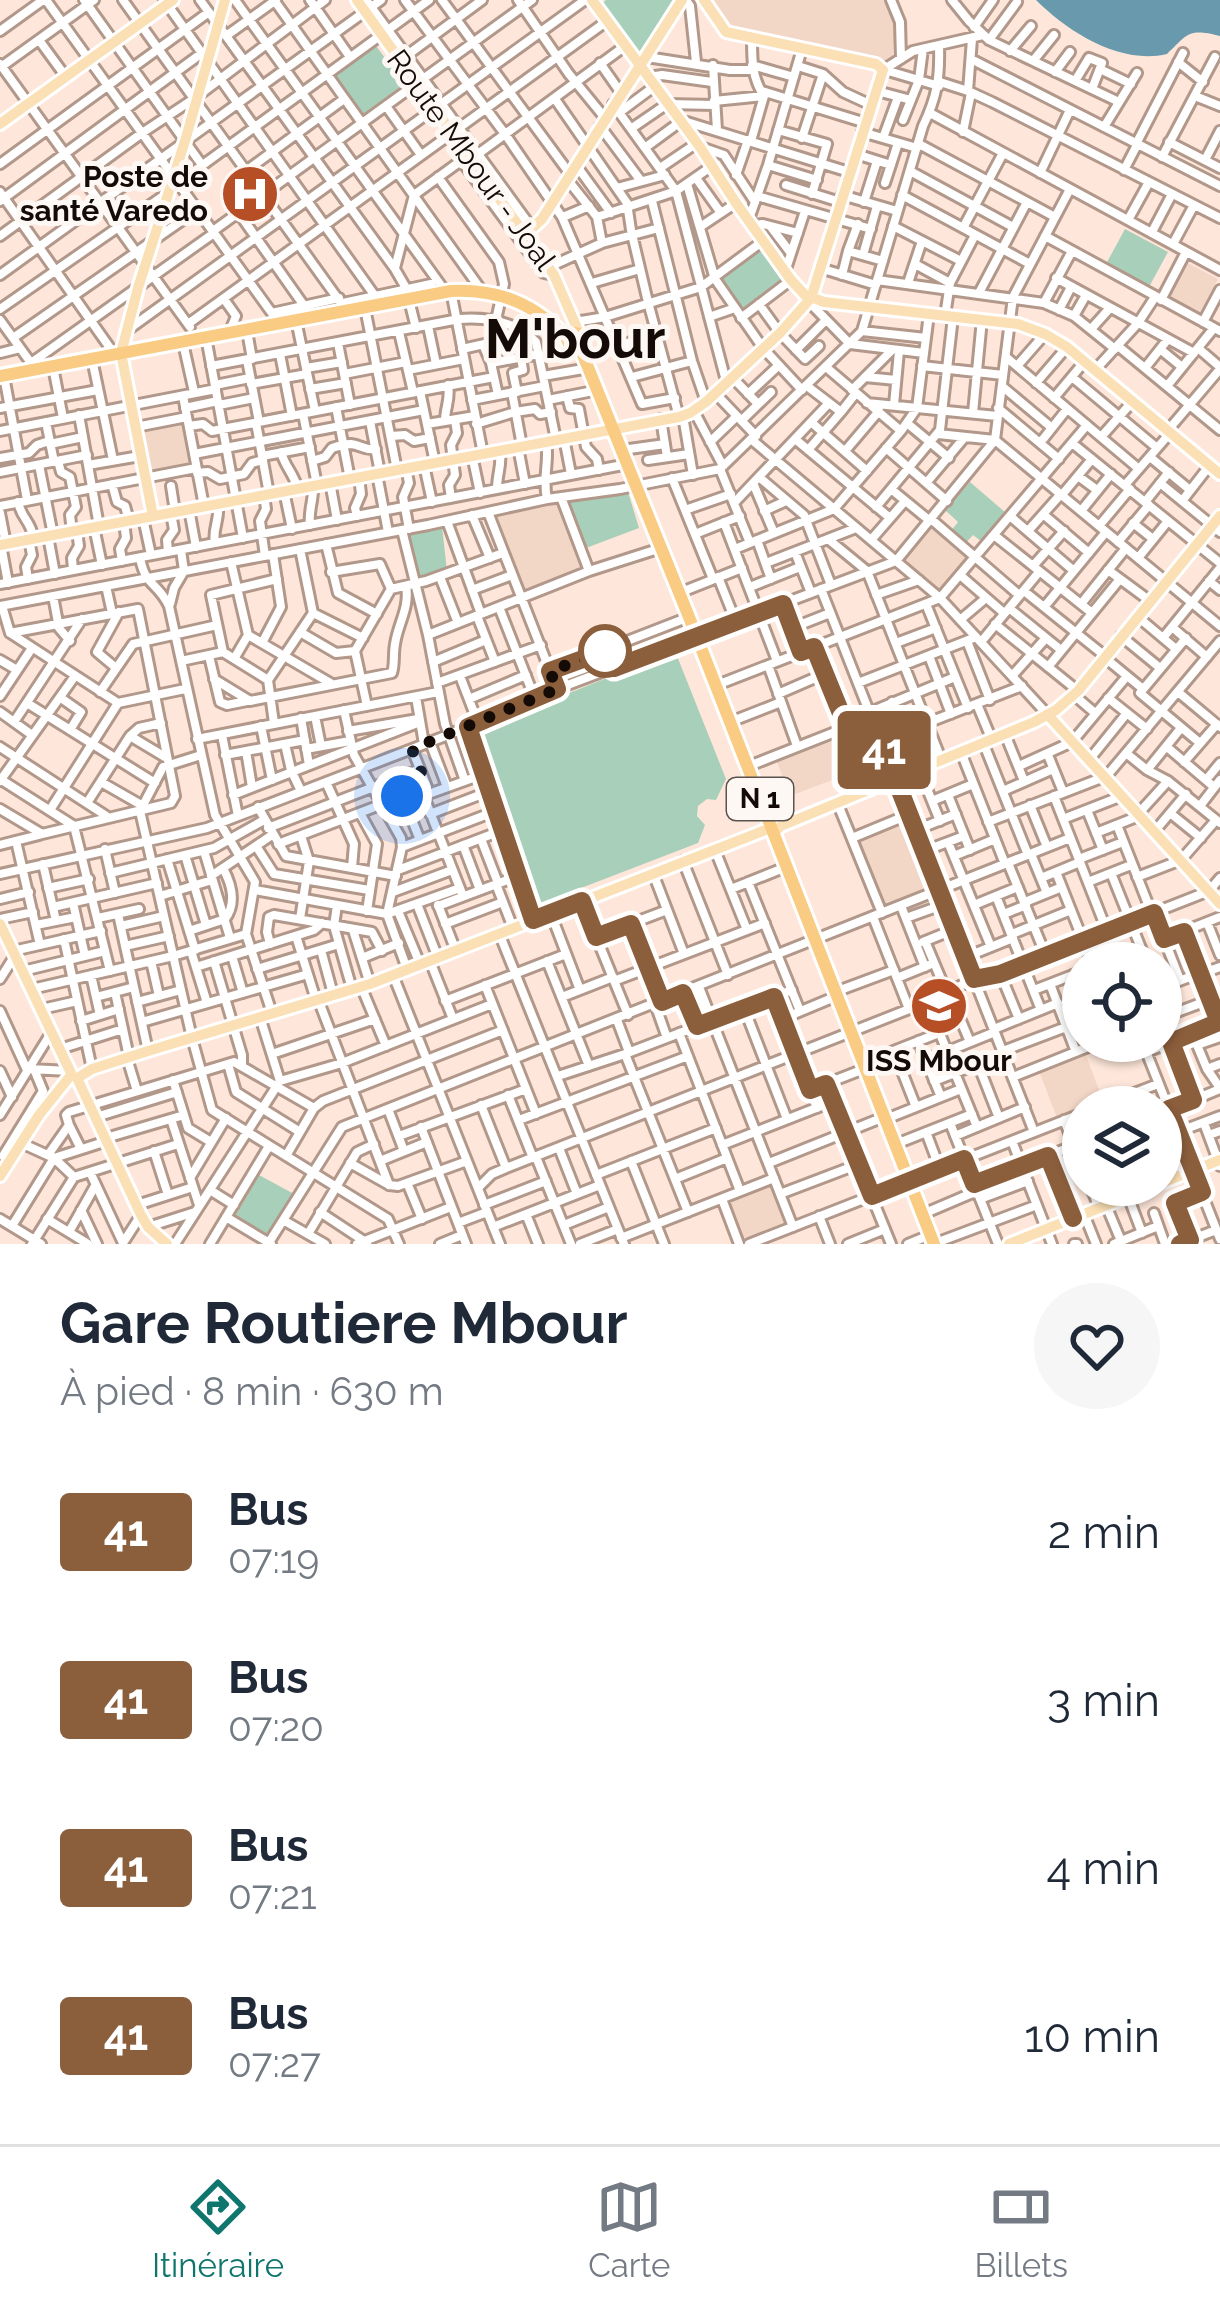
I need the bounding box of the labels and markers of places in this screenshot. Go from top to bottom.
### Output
place label: Poste de santé Varedo [20,159,208,228]
hospital icon: Poste de santé Varedo [219,163,281,225]
unlabelled marker [580,626,630,676]
school or university icon: ISS Mbour [908,975,970,1037]
place label: ISS Mbour [866,1043,1012,1078]

